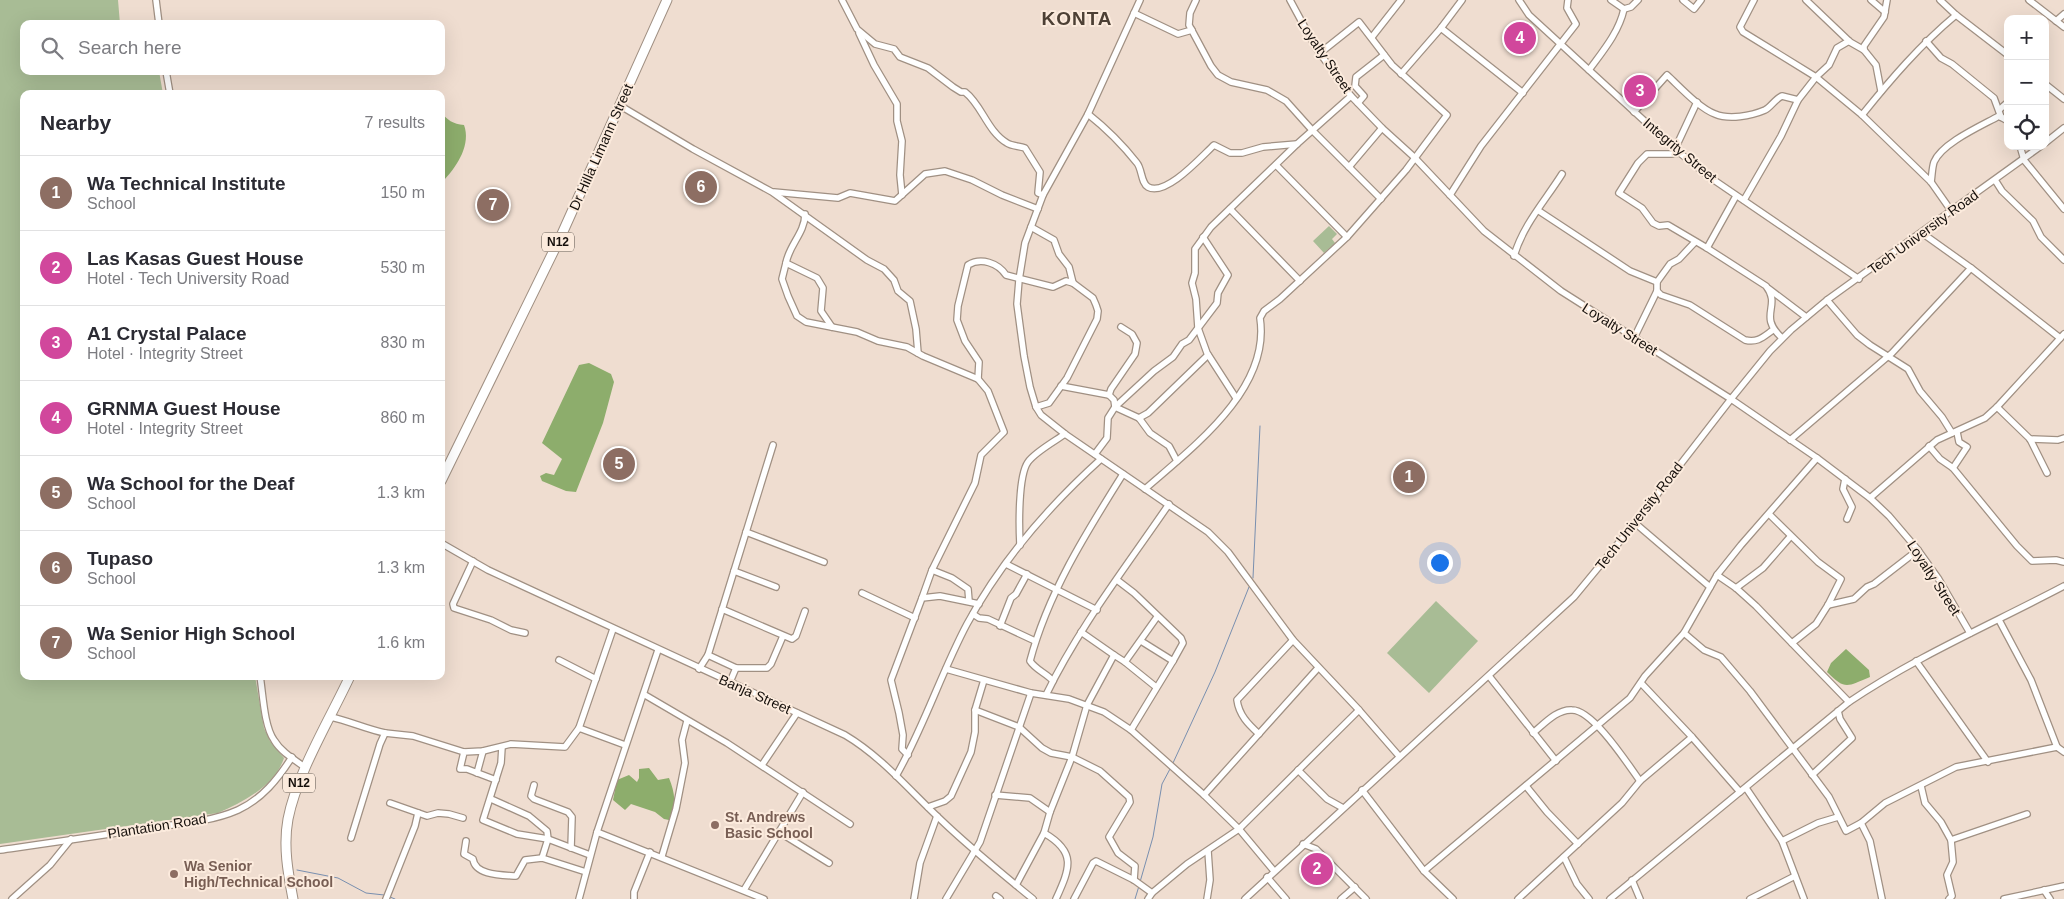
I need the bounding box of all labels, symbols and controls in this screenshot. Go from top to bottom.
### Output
district label: KONTA [1041,8,1113,29]
map controls [2004,15,2049,150]
button: + [2004,15,2049,60]
street label: Loyalty Street [1294,16,1356,96]
pin: 4 [1504,19,1536,57]
search box [20,20,445,75]
icon: search [38,34,66,62]
text: Search here [78,37,182,58]
button: − [2004,60,2049,105]
pin: 3 [1624,72,1656,110]
street label: Dr Hilla Limann Street [566,81,636,213]
button: locate [2004,105,2049,150]
text: Nearby [40,111,111,134]
text: 7 results [365,114,425,131]
street label: Integrity Street [1640,115,1720,185]
pin: 6 [685,168,717,206]
text: Wa Technical Institute [87,173,285,194]
text: 1 [52,184,60,201]
text: 150 m [381,184,425,201]
pin: 7 [477,186,509,224]
street label: Tech University Road [1865,187,1981,277]
text: School [87,195,136,212]
road number: N12 [542,232,574,252]
text: Las Kasas Guest House [87,248,303,269]
text: 2 [52,259,60,276]
text: 530 m [381,259,425,276]
text: Hotel · Tech University Road [87,270,289,287]
street label: Loyalty Street [1579,300,1661,359]
text: A1 Crystal Palace [87,323,247,344]
text: 3 [52,334,60,351]
text: 830 m [381,334,425,351]
text: Hotel · Integrity Street [87,345,243,362]
text: GRNMA Guest House [87,398,281,419]
text: 4 [52,409,60,426]
text: 860 m [381,409,425,426]
text: Hotel · Integrity Street [87,420,243,437]
pin: 5 [603,445,635,483]
pin: 1 [1393,458,1425,496]
street label: Tech University Road [1592,459,1686,573]
text: Wa School for the Deaf [87,473,294,494]
text: 5 [52,484,60,501]
text: 1.3 km [377,484,425,501]
text: School [87,495,136,512]
street label: Loyalty Street [1904,538,1964,618]
text: Tupaso [87,548,153,569]
your location [1427,550,1453,576]
text: 6 [52,559,60,576]
text: 1.3 km [377,559,425,576]
text: School [87,570,136,587]
text: Wa Senior High School [87,623,295,644]
text: 7 [52,634,60,651]
text: 1.6 km [377,634,425,651]
text: School [87,645,136,662]
street label: Banja Street [717,671,794,717]
road number: N12 [283,774,315,792]
place label: St. Andrews Basic School [725,809,813,841]
street label: Plantation Road [107,810,207,842]
marker: St. Andrews Basic School [709,819,721,831]
pin: 2 [1301,850,1333,888]
place label: Wa Senior High/Technical School [184,858,333,890]
marker: Wa Senior High/Technical School [168,868,180,880]

